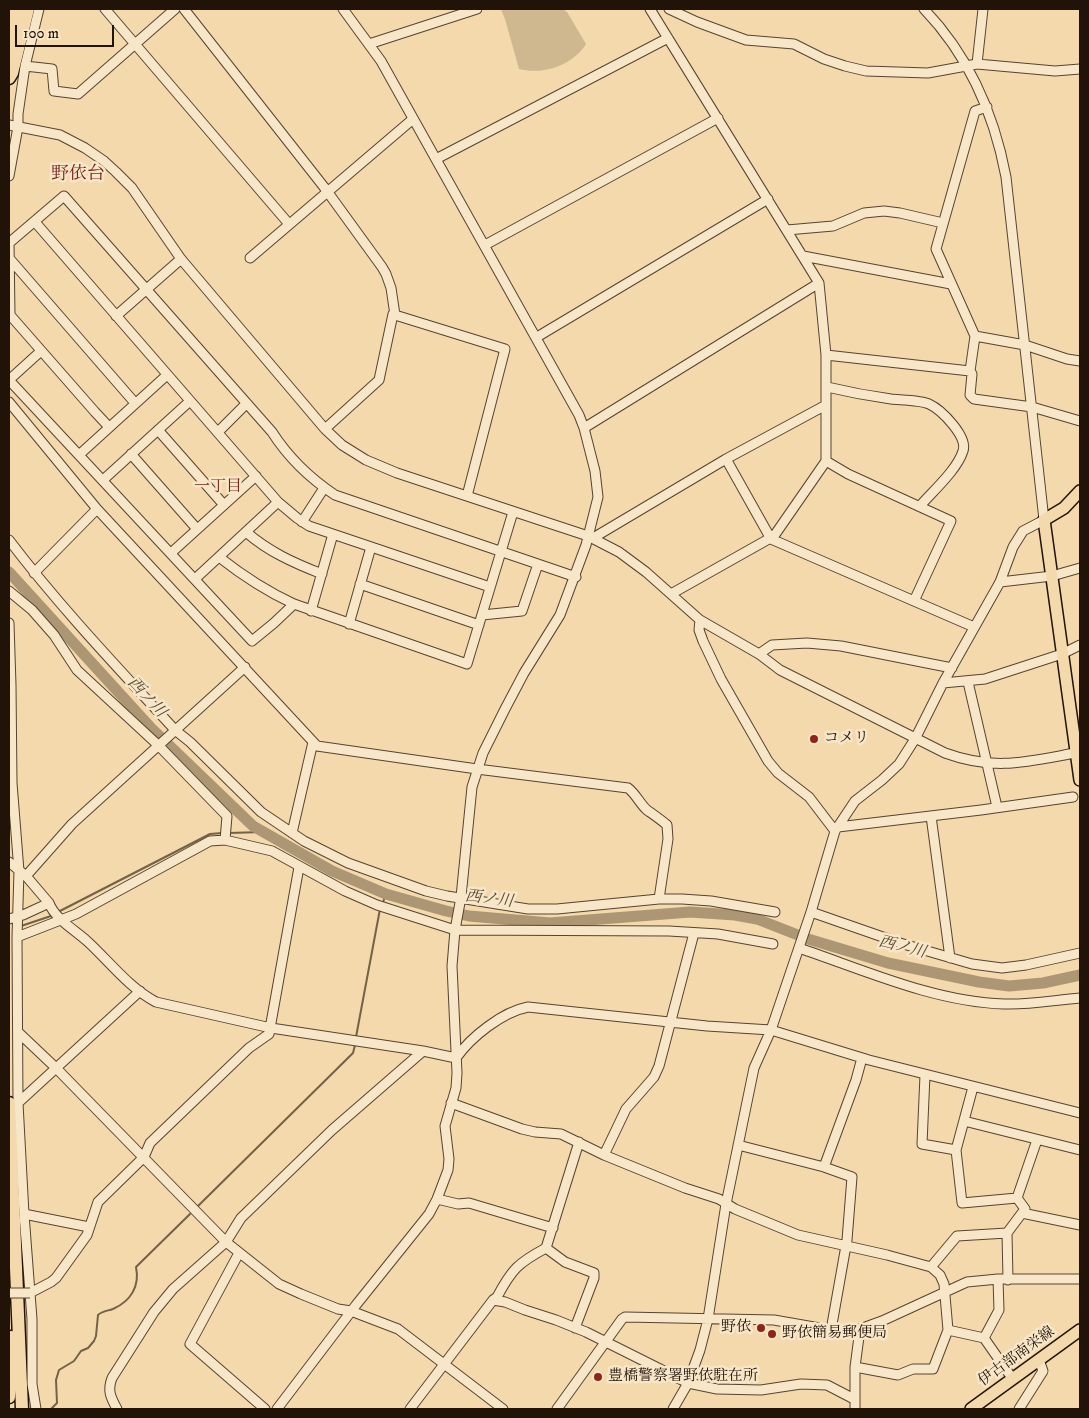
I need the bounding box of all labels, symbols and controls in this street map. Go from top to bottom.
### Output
scale bar [18,15,116,47]
text: 100 m [23,24,59,43]
district label: 野依台 [51,164,105,186]
district label: 一丁目 [194,478,242,498]
water label: 西ノ川 [123,674,169,722]
place label: コメリ [824,730,869,748]
marker: コメリ [808,733,820,745]
water label: 西ノ川 [464,888,514,912]
water label: 西ノ川 [876,933,928,963]
place label: 野依 [721,1319,751,1337]
marker: 野依 [755,1322,767,1334]
street label: 伊古部南栄線 [975,1323,1059,1391]
place label: 野依簡易郵便局 [782,1325,887,1343]
marker: 野依簡易郵便局 [766,1328,778,1340]
place label: 豊橋警察署野依駐在所 [608,1368,758,1386]
marker: 豊橋警察署野依駐在所 [592,1371,604,1383]

